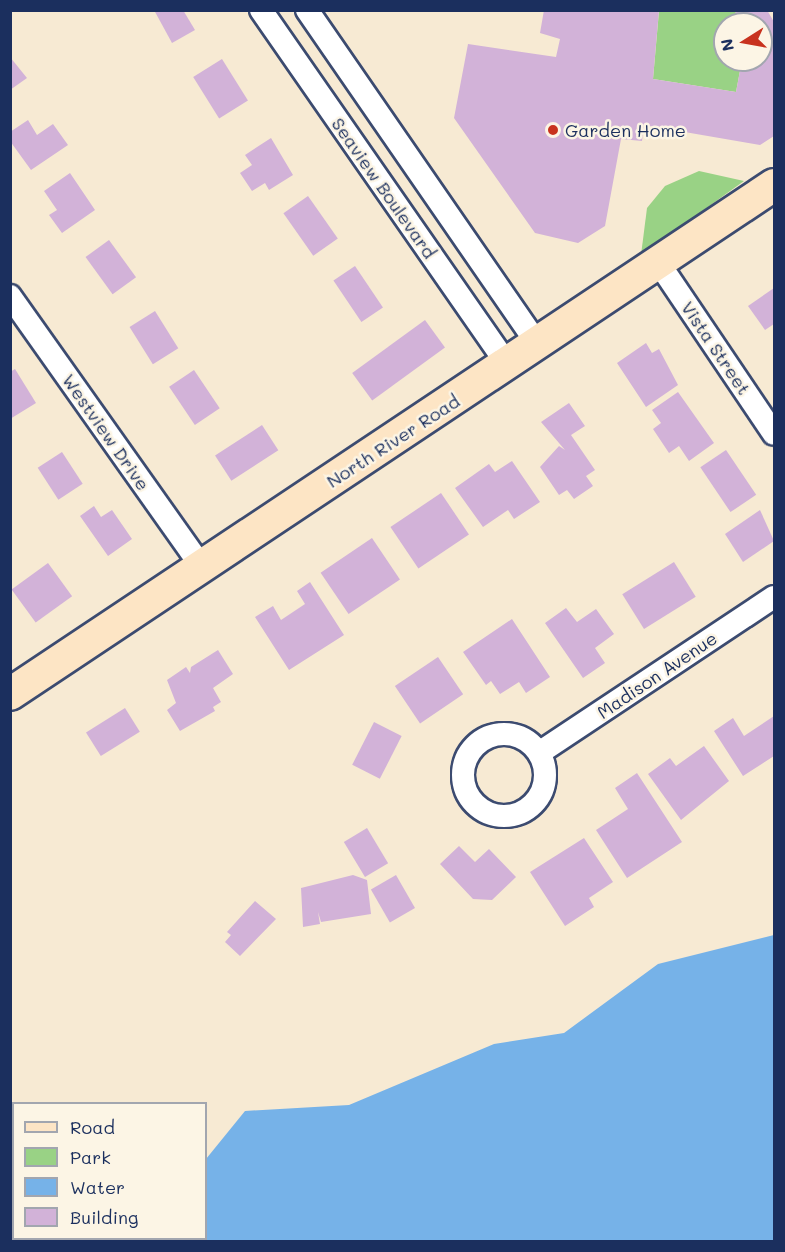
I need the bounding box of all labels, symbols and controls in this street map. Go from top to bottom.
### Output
north arrow [713,12,773,72]
text: N [715,37,738,53]
street label: Seaview Boulevard [327,113,441,263]
place label: Garden Home [565,119,686,141]
marker: Garden Home [546,123,560,137]
street label: Vista Street [677,297,755,399]
street label: Westview Drive [58,370,154,494]
street label: North River Road [322,390,464,492]
street label: Madison Avenue [593,627,721,723]
legend [12,1102,207,1240]
text: Road [70,1115,115,1139]
text: Park [70,1145,111,1169]
text: Water [70,1175,125,1199]
text: Building [70,1205,138,1229]

